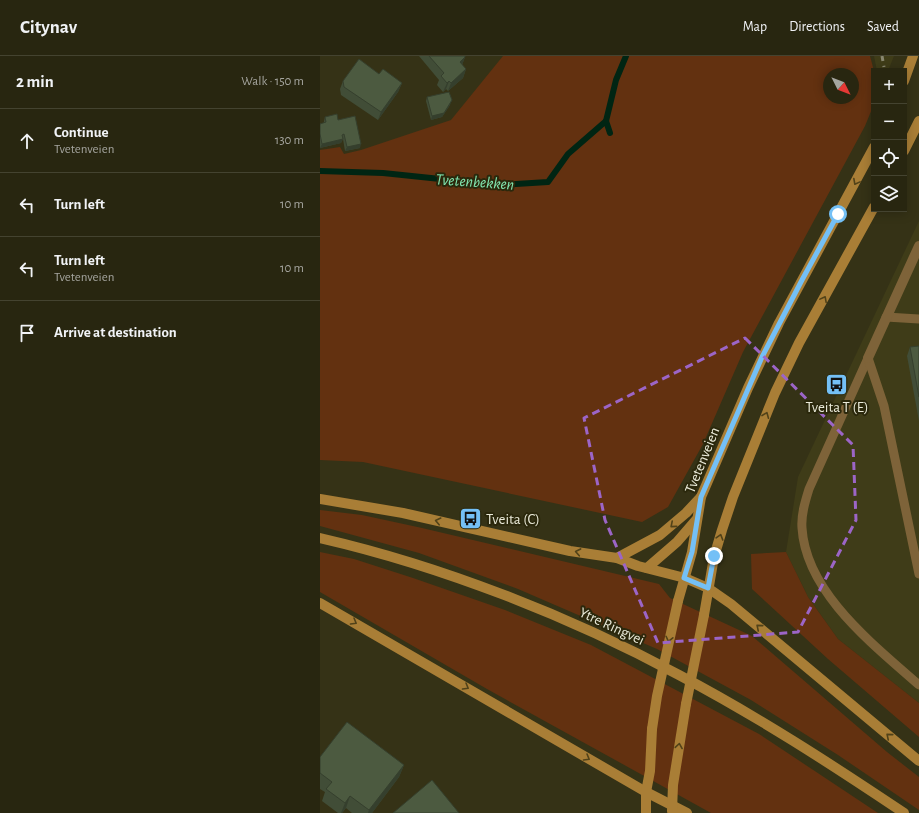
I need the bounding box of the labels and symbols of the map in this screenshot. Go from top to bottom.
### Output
north arrow [823,68,859,104]
water label: Tvetenbekken [435,171,515,193]
one-way arrow [853,178,860,185]
route start [829,205,847,223]
one-way arrow [819,296,826,303]
bus stop icon: Tveita T (E) [824,371,850,397]
place label: Tveita T (E) [805,400,869,415]
one-way arrow [762,412,770,419]
street label: Tvetenveien [682,425,722,495]
bus stop icon: Tveita (C) [457,506,483,532]
place label: Tveita (C) [486,512,540,527]
one-way arrow [434,517,441,525]
one-way arrow [671,520,678,527]
one-way arrow [715,533,724,540]
route end [705,547,723,565]
one-way arrow [575,549,581,557]
street label: Ytre Ringvei [577,605,647,648]
one-way arrow [350,617,357,624]
one-way arrow [757,625,764,632]
one-way arrow [665,636,674,643]
one-way arrow [462,683,469,690]
one-way arrow [886,734,894,741]
one-way arrow [674,743,683,749]
one-way arrow [583,753,590,760]

